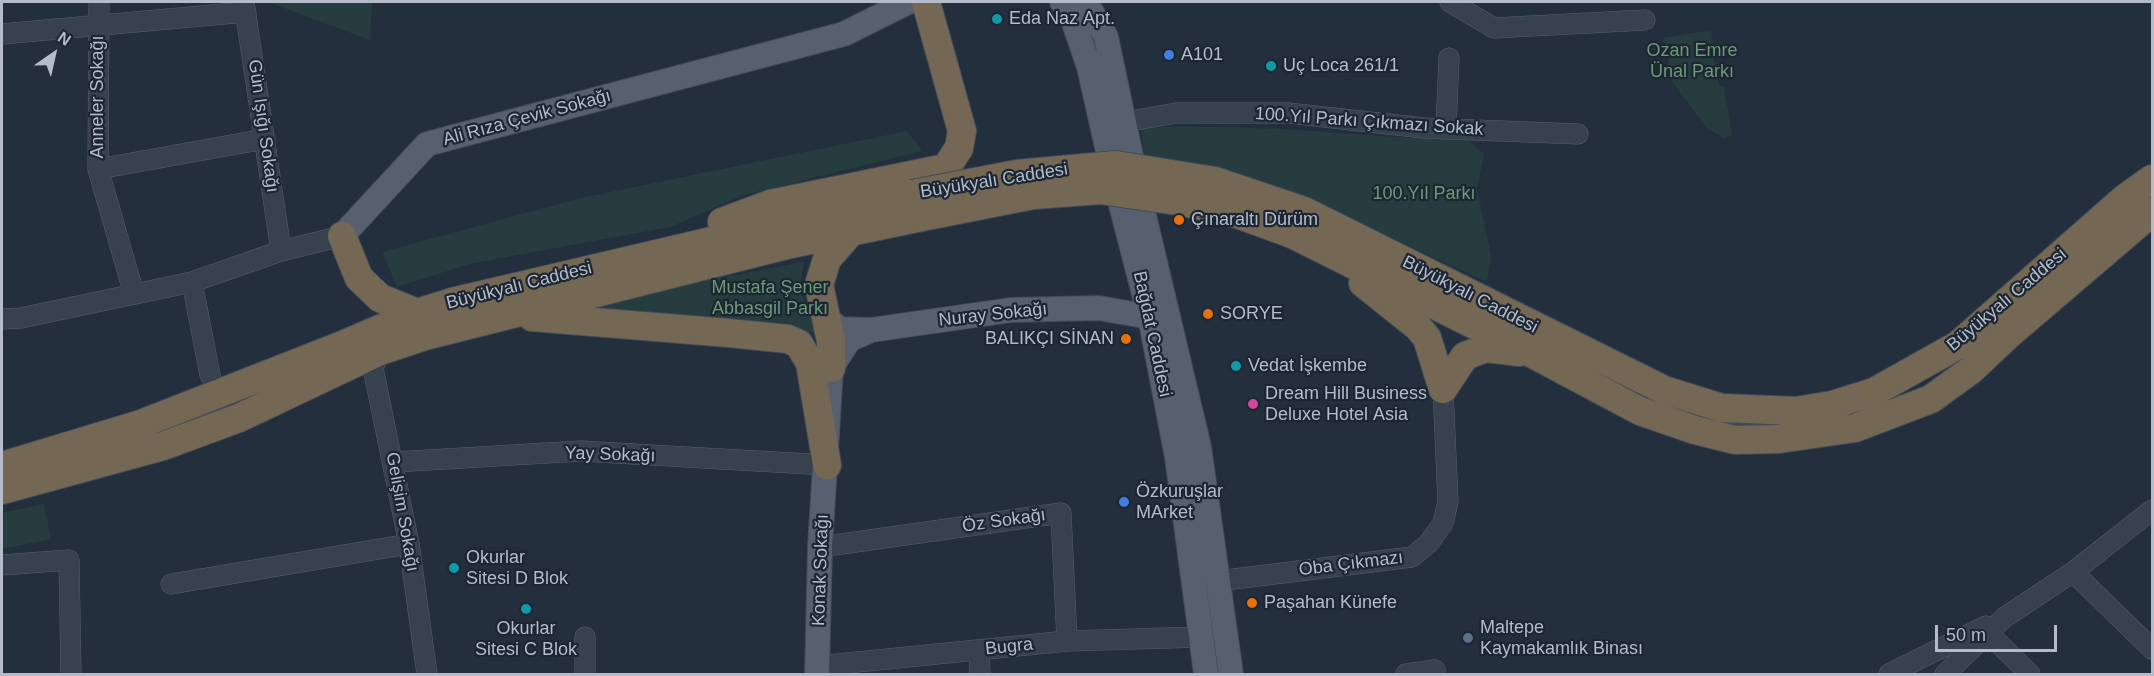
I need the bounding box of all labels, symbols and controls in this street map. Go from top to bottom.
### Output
place label: Eda Naz Apt. [1009,8,1115,30]
marker: Eda Naz Apt. [990,12,1004,26]
north arrow [24,24,84,84]
text: N [55,28,74,49]
street label: Anneler Sokağı [87,35,109,159]
park label: Ozan Emre Ünal Parkı [1646,40,1738,82]
place label: A101 [1181,44,1223,66]
marker: A101 [1162,48,1176,62]
place label: Uç Loca 261/1 [1283,55,1399,77]
street label: Gün Işığı Sokağı [243,58,283,194]
marker: Uç Loca 261/1 [1264,59,1278,73]
street label: Ali Rıza Çevik Sokağı [441,85,613,151]
street label: 100.Yıl Parkı Çıkmazı Sokak [1254,103,1484,141]
street label: Büyükyalı Caddesi [919,159,1069,203]
park label: 100.Yıl Parkı [1372,183,1476,205]
place label: Çınaraltı Dürüm [1191,209,1318,231]
marker: Çınaraltı Dürüm [1172,213,1186,227]
street label: Büyükyalı Caddesi [1943,244,2071,356]
street label: Büyükyalı Caddesi [1399,252,1541,338]
street label: Büyükyalı Caddesi [444,257,594,315]
street label: Bağdat Caddesi [1128,269,1176,399]
park label: Mustafa Şener Abbasgil Parkı [711,277,829,320]
street label: Nuray Sokağı [938,299,1048,331]
place label: SORYE [1220,303,1283,325]
marker: SORYE [1201,307,1215,321]
place label: BALIKÇI SİNAN [985,328,1114,350]
marker: BALIKÇI SİNAN [1119,332,1133,346]
place label: Vedat İşkembe [1248,355,1367,377]
marker: Vedat İşkembe [1229,359,1243,373]
place label: Dream Hill Business Deluxe Hotel Asia [1265,383,1427,426]
marker: Dream Hill Business Deluxe Hotel Asia [1246,397,1260,411]
street label: Yay Sokağı [564,443,656,467]
street label: Gelişim Sokağı [381,451,423,573]
place label: Özkuruşlar MArket [1136,481,1223,524]
marker: Özkuruşlar MArket [1117,495,1131,509]
street label: Öz Sokağı [961,504,1047,538]
street label: Konak Sokağı [808,514,834,626]
place label: Okurlar Sitesi D Blok [466,547,568,590]
street label: Oba Çıkmazı [1298,547,1404,581]
marker: Okurlar Sitesi D Blok [447,561,461,575]
place label: Paşahan Künefe [1264,592,1397,614]
marker: Paşahan Künefe [1245,596,1259,610]
marker: Okurlar Sitesi C Blok [519,602,533,616]
scale bar [1938,613,2060,651]
place label: Maltepe Kaymakamlık Binası [1480,617,1643,660]
place label: Okurlar Sitesi C Blok [475,618,577,660]
text: 50 m [1946,625,1986,645]
marker: Maltepe Kaymakamlık Binası [1461,631,1475,645]
street label: Bugra [984,634,1034,660]

